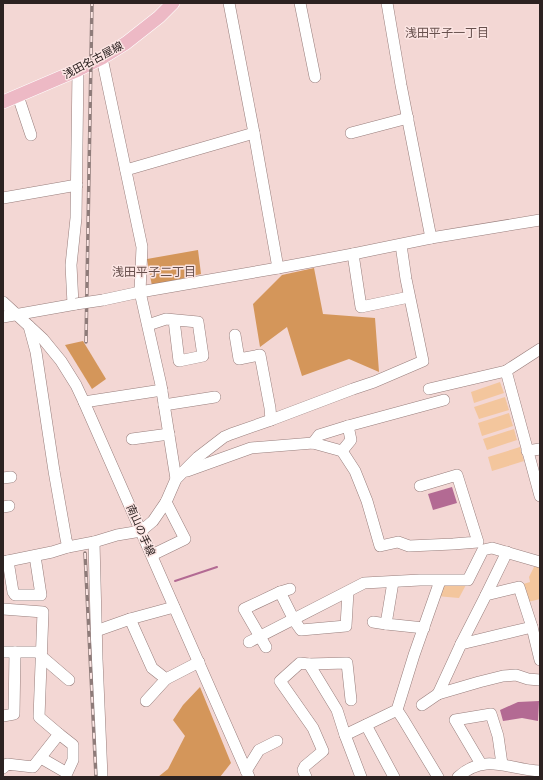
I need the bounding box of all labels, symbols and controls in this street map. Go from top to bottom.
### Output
district label: 浅田平子一丁目 [405,24,489,41]
street label: 浅田名古屋線 [60,37,125,82]
district label: 浅田平子二丁目 [112,263,196,280]
street label: 南山の手線 [123,502,159,558]

